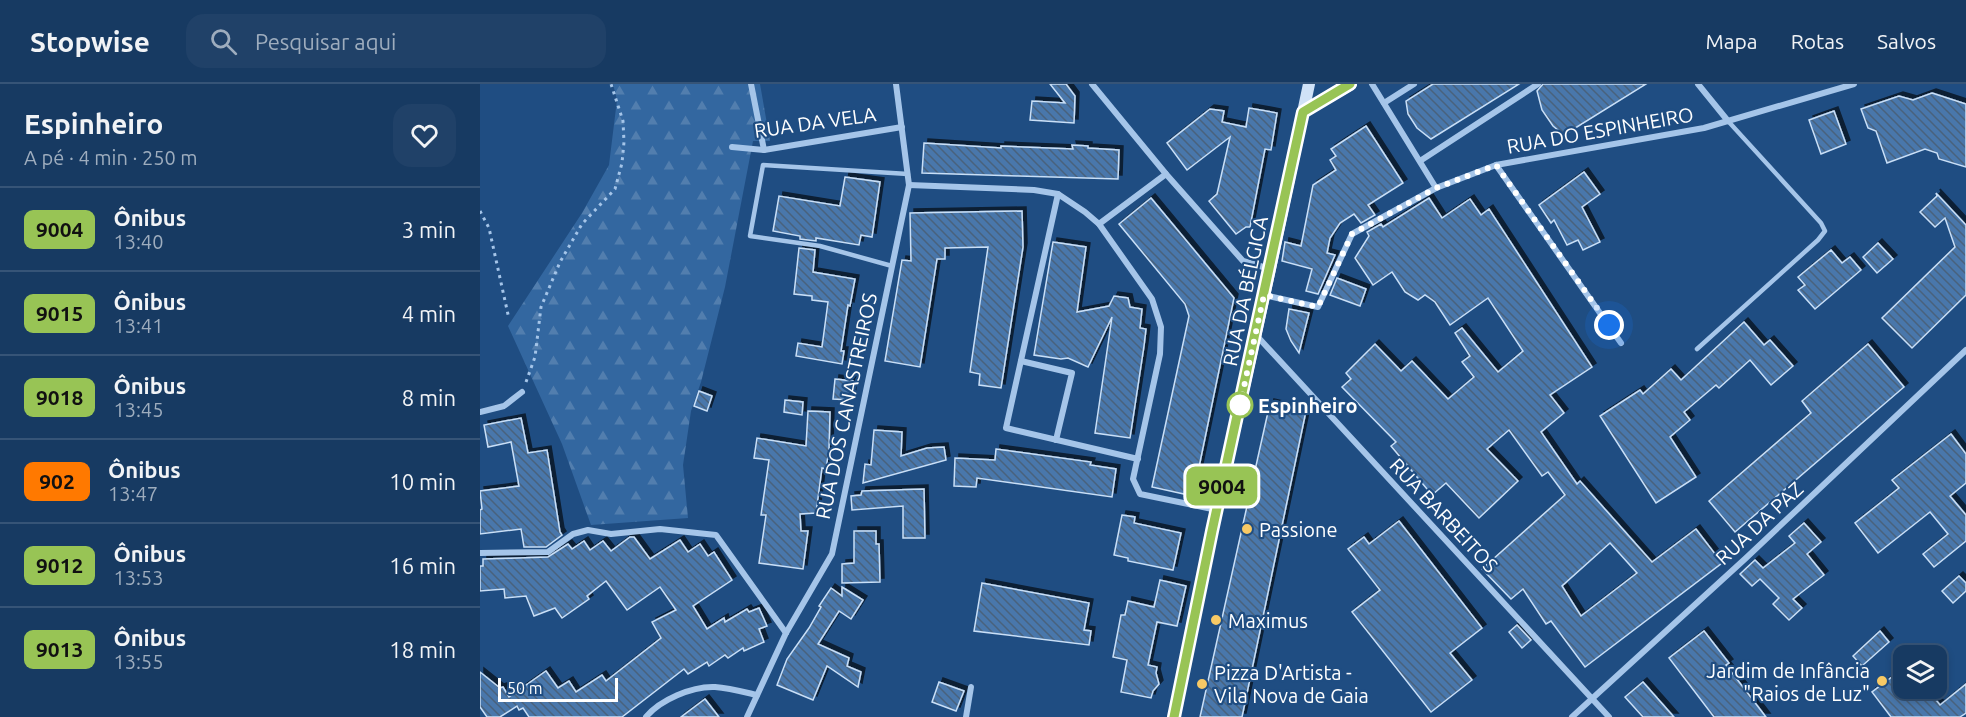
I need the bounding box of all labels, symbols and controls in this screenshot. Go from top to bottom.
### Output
search box [186,14,606,68]
icon: search [207,25,240,58]
text: Stopwise [30,26,150,57]
text: Pesquisar aqui [255,29,396,54]
text: Mapa [1706,29,1758,53]
text: Rotas [1791,29,1844,53]
text: Salvos [1877,29,1936,53]
street label: RUA DA VELA [753,102,877,142]
street label: RUA DO ESPINHEIRO [1505,102,1695,158]
button: heart [393,104,456,167]
text: Espinheiro [24,108,163,139]
text: A pé · 4 min · 250 m [24,146,198,169]
text: Ônibus [113,205,186,230]
street label: RUA DA BÉLGICA [1218,214,1272,368]
text: 9004 [36,217,83,241]
text: 3 min [402,217,456,242]
text: 13:40 [113,230,163,253]
text: Ônibus [113,289,186,314]
street label: RUA DOS CANASTREIROS [811,291,881,521]
text: 9015 [36,301,83,325]
text: 4 min [402,301,456,326]
your location [1594,310,1624,340]
text: 13:41 [113,314,163,337]
text: Ônibus [113,373,186,398]
text: 9018 [36,385,83,409]
text: 8 min [402,385,456,410]
marker: Espinheiro [1227,392,1253,418]
place label: Espinheiro [1258,394,1357,417]
text: 13:45 [113,398,163,421]
street label: RUA BARBEITOS [1385,453,1503,577]
text: Ônibus [108,457,181,482]
line badge: 9004 [1180,466,1264,506]
text: 902 [39,469,75,493]
text: 10 min [389,469,456,494]
text: 9004 [1198,474,1246,498]
street label: RUA DA PAZ [1711,477,1807,569]
text: 13:47 [108,482,158,505]
place label: Passione [1259,518,1337,541]
marker: Passione [1240,522,1254,536]
text: Ônibus [113,541,186,566]
text: 9012 [36,553,83,577]
text: 16 min [389,553,456,578]
text: 13:53 [113,566,163,589]
place label: Maximus [1228,609,1308,632]
marker: Maximus [1209,613,1223,627]
text: Ônibus [113,625,186,650]
text: 9013 [36,637,83,661]
text: 18 min [389,637,456,662]
map controls [1893,645,1947,699]
button: layers [1893,645,1947,699]
text: 13:55 [113,650,163,673]
place label: Jardim de Infância "Raios de Luz" [1706,659,1870,705]
place label: Pizza D'Artista - Vila Nova de Gaia [1214,661,1369,707]
marker: Jardim de Infância "Raios de Luz" [1875,674,1889,688]
scale bar [498,675,618,702]
marker: Pizza D'Artista - Vila Nova de Gaia [1195,677,1209,691]
text: 50 m [507,679,543,697]

